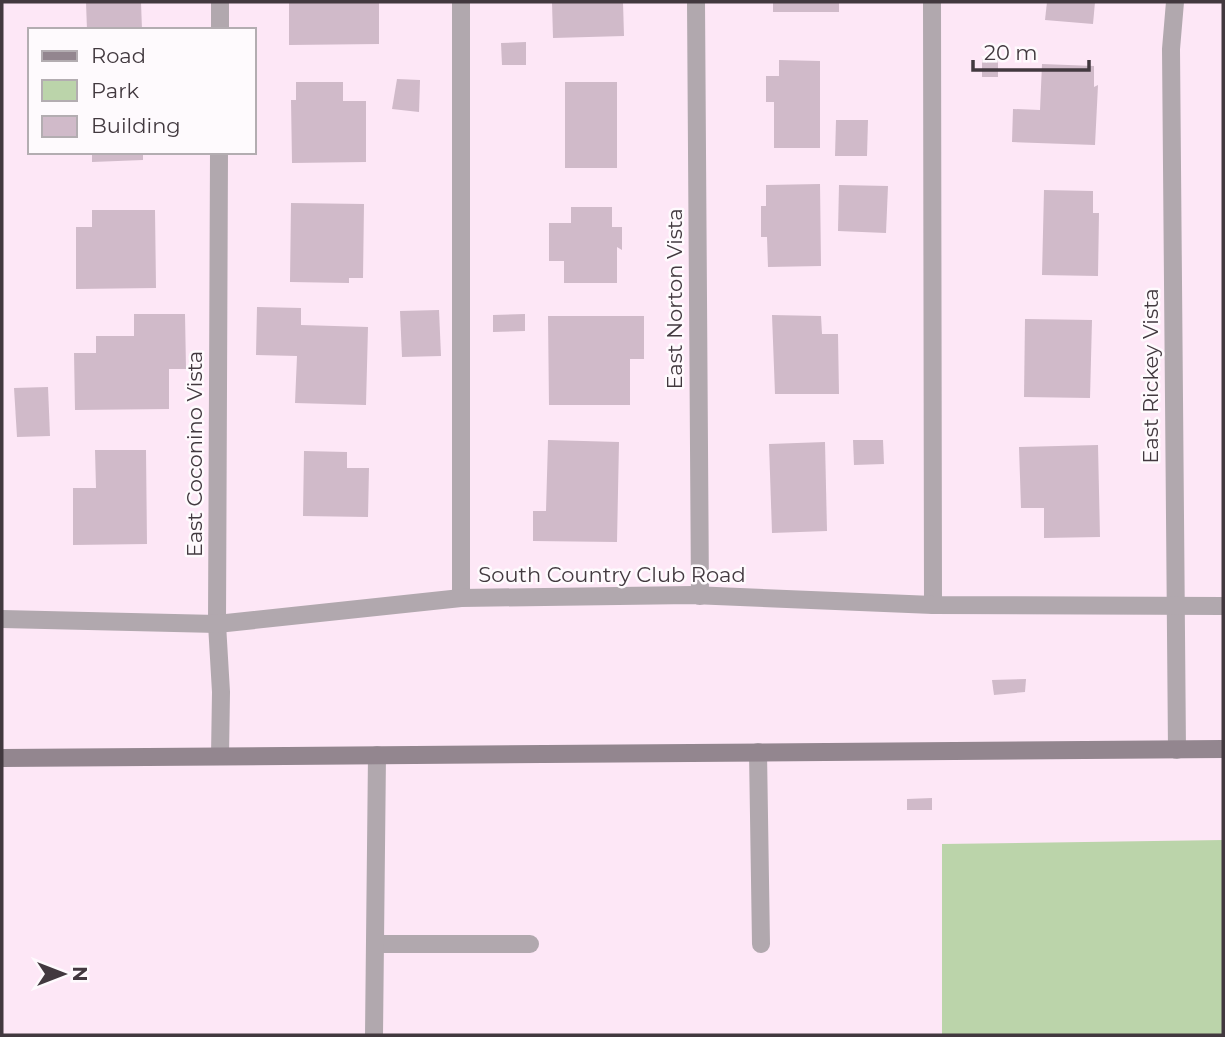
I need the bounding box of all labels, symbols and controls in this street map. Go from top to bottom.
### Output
legend [28,28,256,154]
scale bar [973,28,1088,72]
text: 20 m [984,40,1038,65]
text: Road [91,43,146,68]
text: Park [91,78,139,103]
text: Building [91,113,181,138]
street label: East Norton Vista [662,208,687,390]
street label: East Rickey Vista [1138,288,1163,464]
street label: East Coconino Vista [182,351,207,557]
street label: South Country Club Road [478,562,746,587]
north arrow [28,939,98,1009]
text: N [68,966,91,982]

